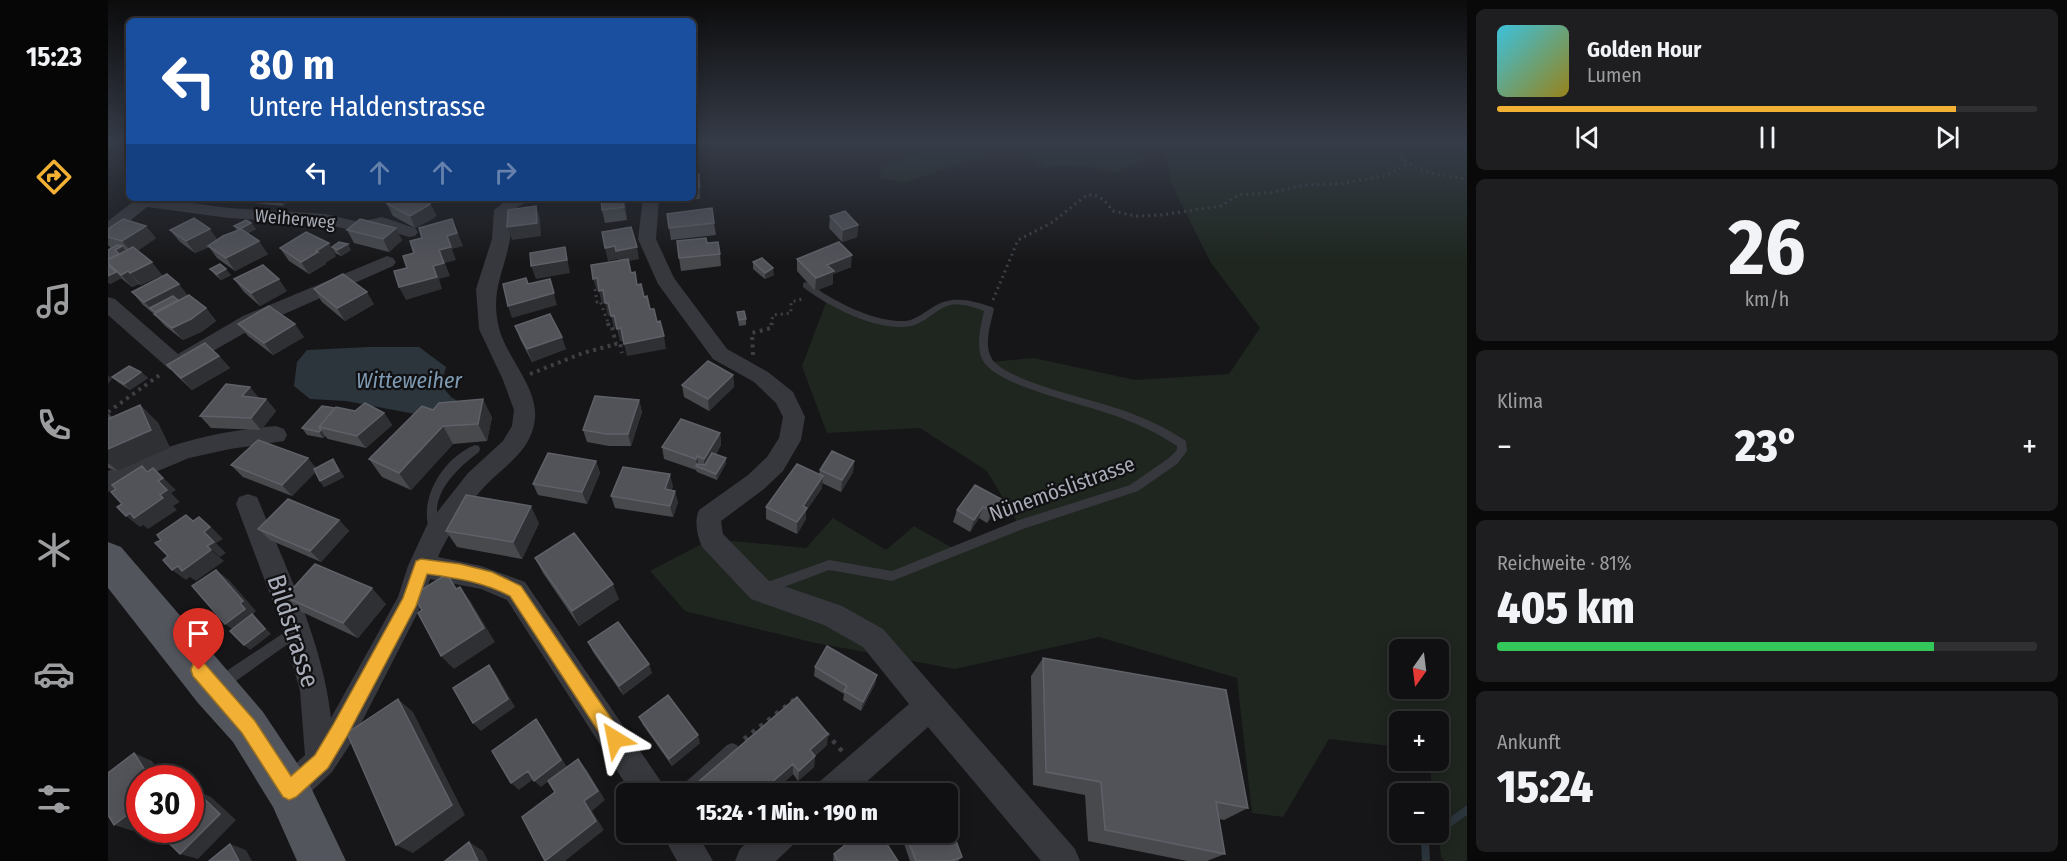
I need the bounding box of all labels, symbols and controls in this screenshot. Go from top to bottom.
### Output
text: Golden Hour [1587,36,1701,63]
text: 80 m [249,40,335,90]
text: 15:23 [26,41,82,73]
icon: left [150,42,228,120]
text: Lumen [1587,63,1642,87]
text: Untere Haldenstrasse [249,91,486,123]
icon: previous [1571,121,1604,154]
icon: pause [1751,121,1784,154]
icon: next [1931,121,1964,154]
icon: directions [33,156,75,198]
icon: left [300,156,333,189]
icon: ahead [363,156,396,189]
icon: ahead [426,156,459,189]
icon: right [489,156,522,189]
text: 26 [1729,201,1805,295]
street label: Weiherweg [254,205,337,234]
icon: music [33,280,75,322]
text: km/h [1745,287,1789,311]
water label: Witteweiher [356,367,463,394]
text: Klima [1497,389,1543,413]
icon: phone [33,404,75,446]
text: 23° [1735,419,1799,473]
text: − [1497,427,1512,467]
text: + [2022,427,2037,467]
street label: Nünemöslistrasse [986,451,1138,527]
icon: climate [33,529,75,571]
text: Reichweite · 81% [1497,551,1632,575]
street label: Bildstrasse [260,571,326,691]
text: 405 km [1497,581,1635,635]
pin [173,608,224,670]
icon: arrive [182,617,215,650]
north arrow [1389,639,1449,699]
map controls [1389,639,1449,843]
icon: car [33,653,75,695]
position arrow [583,707,647,771]
button: + [1389,711,1449,771]
text: Ankunft [1497,730,1561,754]
text: 15:24 [1497,760,1593,814]
speed limit sign: 30 [126,765,204,843]
icon: filters [33,778,75,820]
button: − [1389,783,1449,843]
text: 15:24 · 1 Min. · 190 m [696,799,878,826]

